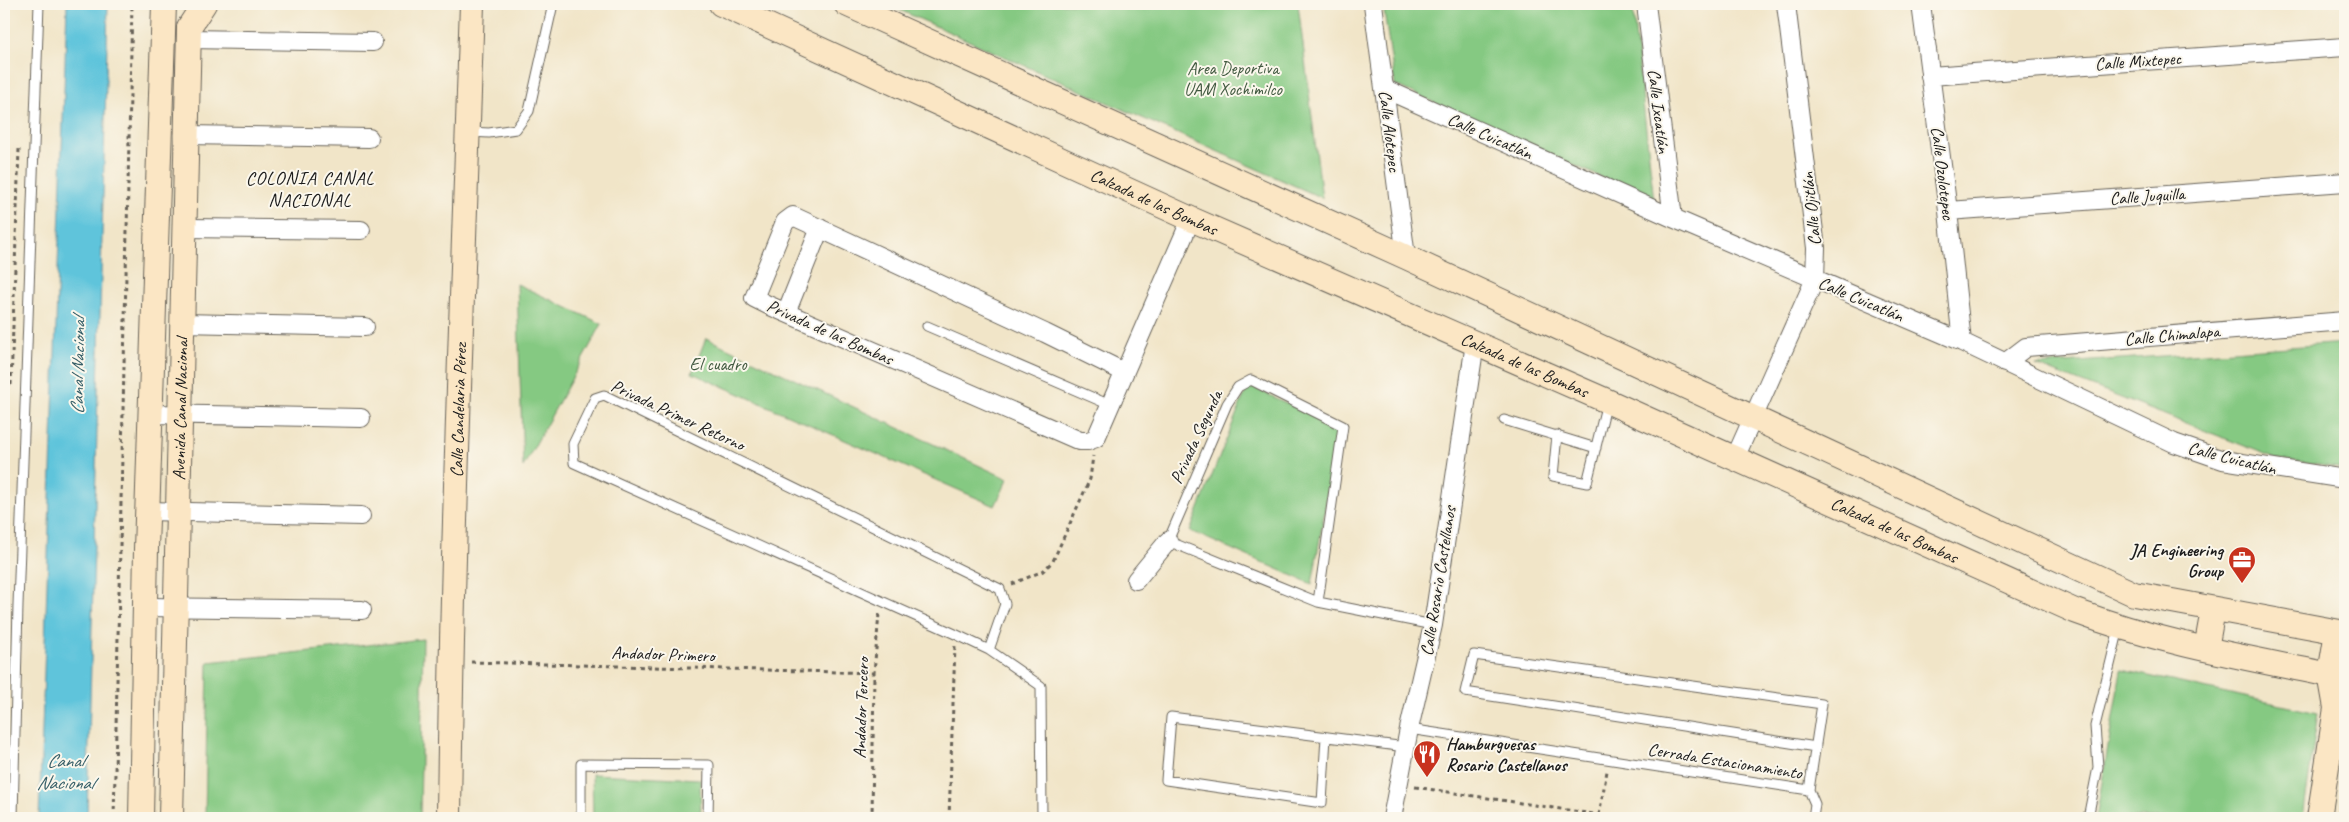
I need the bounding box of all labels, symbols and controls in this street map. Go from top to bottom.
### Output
street label: Calle Mixtepec [2094,47,2183,75]
park label: Area Deportiva UAM Xochimilco [1184,57,1284,100]
street label: Calle Ixcatlán [1643,68,1675,155]
street label: Calle Alotepec [1374,89,1406,174]
street label: Calle Cuicatlán [1444,108,1537,165]
street label: Calle Ozolotepec [1926,125,1960,223]
street label: Calzada de las Bombas [1087,164,1222,241]
district label: COLONIA CANAL NACIONAL [246,166,374,212]
street label: Calle Ojitlán [1796,170,1826,247]
street label: Calle Juquilla [2109,182,2187,210]
street label: Calle Cuicatlán [1815,271,1908,327]
street label: Privada de las Bombas [763,294,898,370]
water label: Canal Nacional [65,311,91,415]
street label: Calle Chimalapa [2124,320,2222,350]
street label: Calzada de las Bombas [1458,327,1593,403]
street label: Avenida Canal Nacional [168,335,193,481]
street label: Calle Candelaria Pérez [445,340,472,478]
park label: El cuadro [689,353,748,375]
street label: Privada Primer Retorno [608,374,750,456]
street label: Privada Segunda [1165,386,1228,487]
street label: Calle Cuicatlán [2186,436,2279,480]
street label: Calzada de las Bombas [1828,492,1963,569]
street label: Calle Rosario Castellanos [1415,503,1461,657]
place label: JA Engineering Group [2128,539,2224,582]
office icon: JA Engineering Group [2227,545,2257,584]
street label: Andador Primero [611,641,717,667]
street label: Andador Tercero [848,655,874,759]
place label: Hamburguesas Rosario Castellanos [1446,733,1568,776]
street label: Cerrada Estacionamiento [1646,738,1805,784]
restaurant icon: Hamburguesas Rosario Castellanos [1412,739,1442,778]
water label: Canal Nacional [37,749,99,795]

